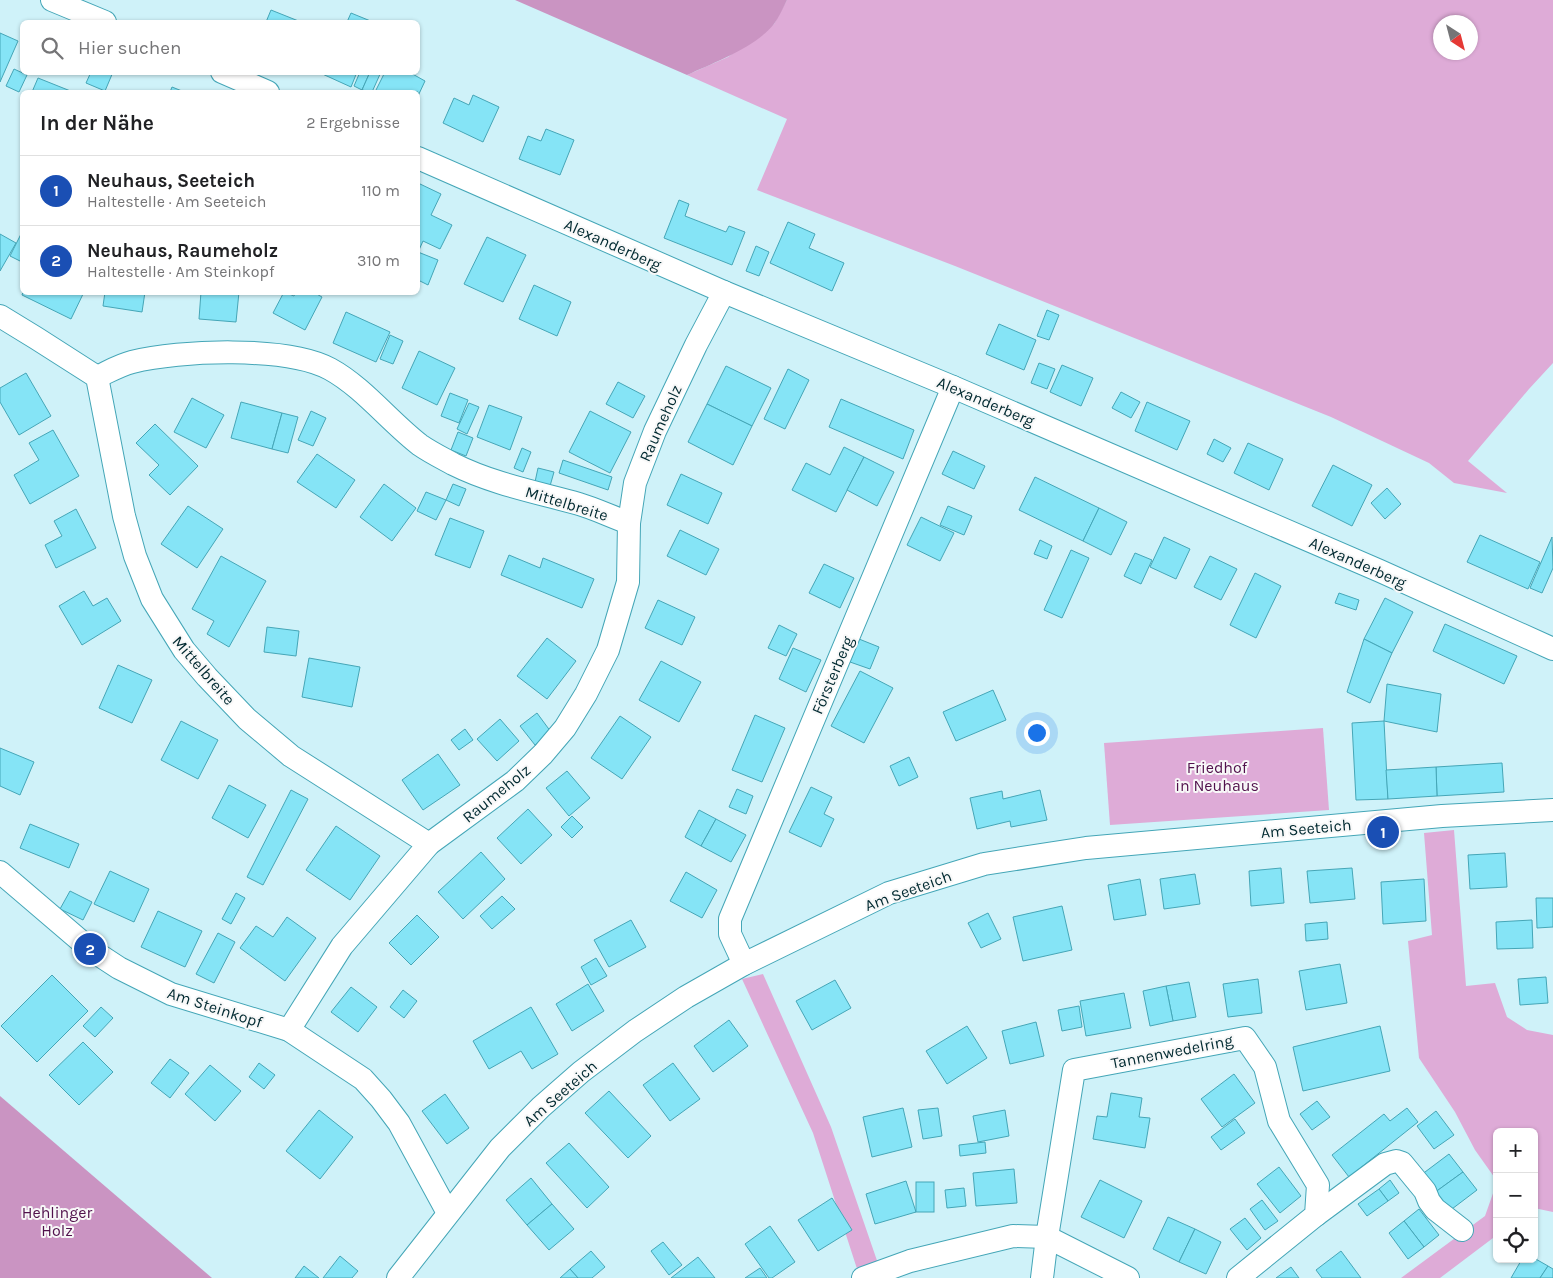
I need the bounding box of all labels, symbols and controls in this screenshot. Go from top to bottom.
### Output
north arrow [1433,15,1478,60]
search box [20,20,420,75]
icon: search [38,34,66,62]
text: Hier suchen [78,37,181,59]
text: In der Nähe [40,111,154,135]
text: 2 Ergebnisse [306,113,400,132]
text: Neuhaus, Seeteich [87,170,255,192]
text: 1 [53,181,59,200]
text: 110 m [361,181,400,200]
text: Haltestelle · Am Seeteich [87,192,266,211]
street label: Alexanderberg [561,215,664,274]
text: Neuhaus, Raumeholz [87,240,278,262]
text: 2 [51,251,61,270]
text: 310 m [357,251,400,270]
text: Haltestelle · Am Steinkopf [87,262,274,281]
street label: Alexanderberg [934,372,1038,431]
street label: Raumeholz [635,382,686,465]
street label: Mittelbreite [523,482,611,525]
street label: Alexanderberg [1306,533,1409,592]
street label: Mittelbreite [168,632,239,709]
street label: Försterberg [807,633,857,717]
your location [1024,720,1050,746]
park label: Friedhof in Neuhaus [1175,758,1259,795]
street label: Raumeholz [458,760,534,827]
pin: 1 [1367,813,1399,851]
street label: Am Seeteich [1260,815,1352,842]
street label: Am Seeteich [862,866,954,915]
pin: 2 [74,930,106,968]
street label: Am Steinkopf [165,983,265,1032]
street label: Tannenwedelring [1109,1030,1235,1073]
street label: Am Seeteich [520,1056,601,1130]
map controls [1493,1128,1538,1263]
button: + [1493,1128,1538,1173]
button: − [1493,1173,1538,1218]
park label: Hehlinger Holz [22,1203,92,1240]
button: locate [1493,1218,1538,1263]

